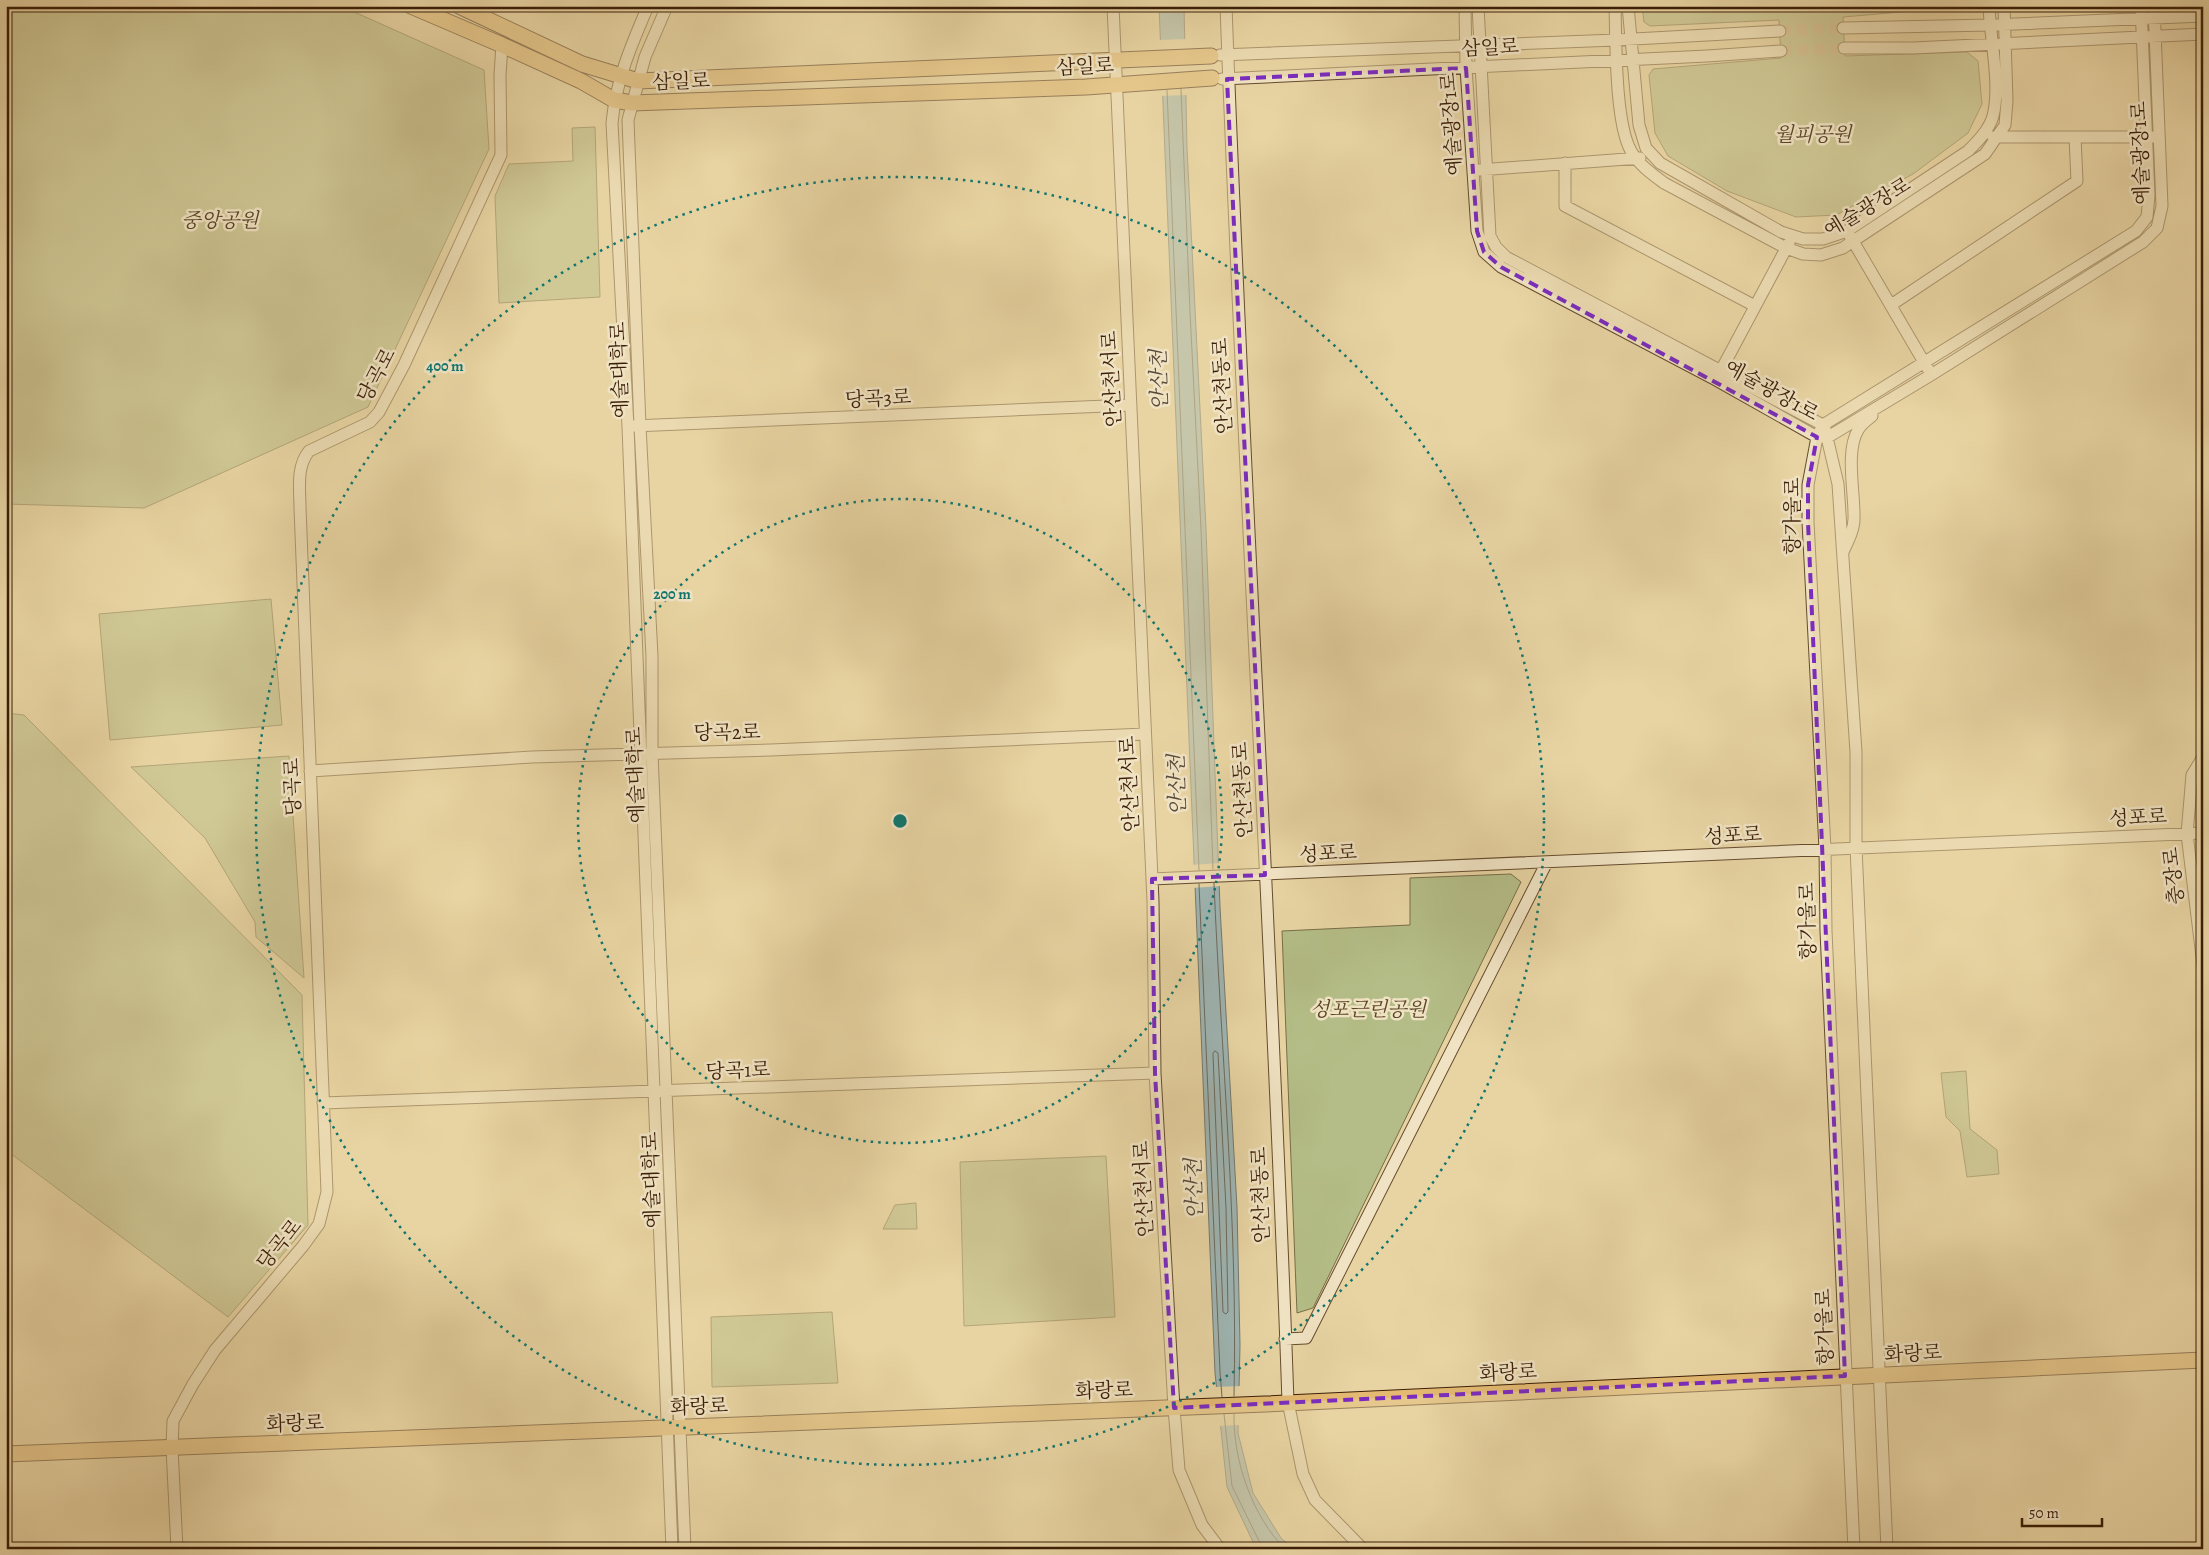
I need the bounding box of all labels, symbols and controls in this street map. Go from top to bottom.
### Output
street label: 삼일로 [1460,33,1520,62]
street label: 삼일로 [1055,52,1115,81]
street label: 삼일로 [652,67,710,96]
street label: 예술광장1로 [1434,71,1469,177]
street label: 예술광장1로 [2125,101,2156,205]
park label: 월피공원 [1774,121,1853,148]
street label: 예술광장로 [1819,171,1916,244]
park label: 중앙공원 [181,207,260,234]
street label: 예술대학로 [604,321,635,419]
street label: 안산천서로 [1095,330,1128,428]
street label: 안산천동로 [1206,337,1239,435]
street label: 당곡로 [351,343,402,407]
water label: 안산천 [1144,347,1174,411]
street label: 예술광장1로 [1720,354,1824,427]
text: 400 m [426,356,464,376]
street label: 당곡3로 [844,383,912,414]
street label: 항가울로 [1779,477,1806,555]
text: 200 m [653,584,691,604]
street label: 당곡2로 [693,718,761,747]
street label: 예술대학로 [620,726,651,824]
street label: 안산천서로 [1113,735,1146,833]
street label: 안산천동로 [1226,741,1259,839]
water label: 안산천 [1162,752,1192,816]
street label: 당곡로 [278,758,307,816]
street label: 성포로 [2108,803,2168,832]
centre of rings [891,812,909,830]
street label: 성포로 [1703,821,1763,850]
street label: 성포로 [1298,839,1358,868]
street label: 충장로 [2157,846,2190,906]
street label: 항가울로 [1793,882,1822,960]
park label: 성포근린공원 [1310,996,1428,1023]
street label: 당곡1로 [705,1056,771,1085]
street label: 예술대학로 [636,1131,667,1229]
street label: 안산천서로 [1127,1140,1160,1238]
street label: 안산천동로 [1245,1146,1276,1244]
water label: 안산천 [1179,1156,1209,1220]
street label: 당곡로 [251,1213,308,1275]
street label: 항가울로 [1810,1288,1839,1366]
street label: 화랑로 [1883,1339,1943,1368]
street label: 화랑로 [1478,1358,1538,1387]
street label: 화랑로 [1075,1376,1133,1405]
street label: 화랑로 [670,1392,728,1421]
street label: 화랑로 [266,1409,324,1438]
scale bar [2022,1495,2102,1527]
text: 50 m [2029,1503,2059,1523]

